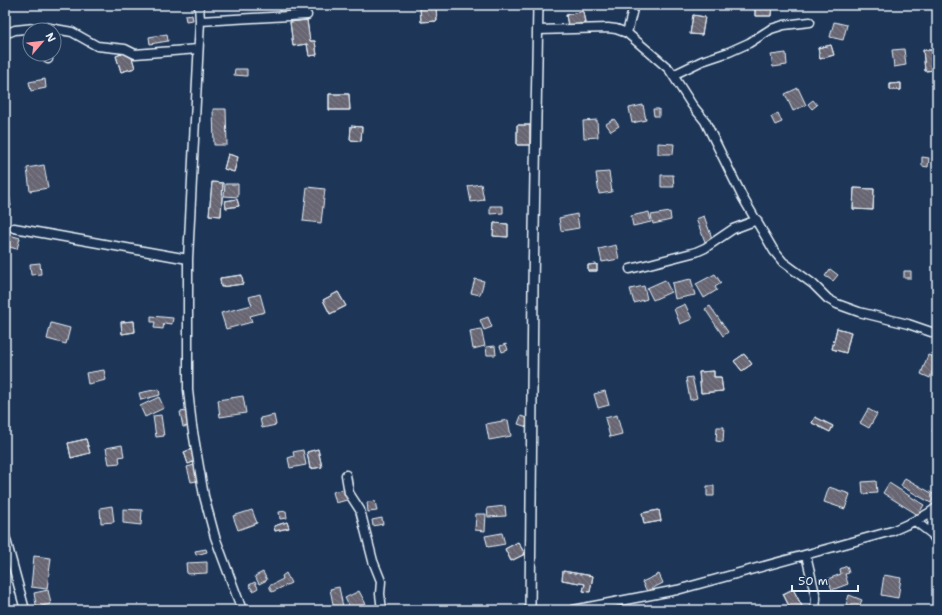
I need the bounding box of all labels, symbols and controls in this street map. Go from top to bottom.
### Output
north arrow [22,22,62,62]
text: N [42,30,59,45]
scale bar [792,567,858,593]
text: 50 m [798,573,828,589]

